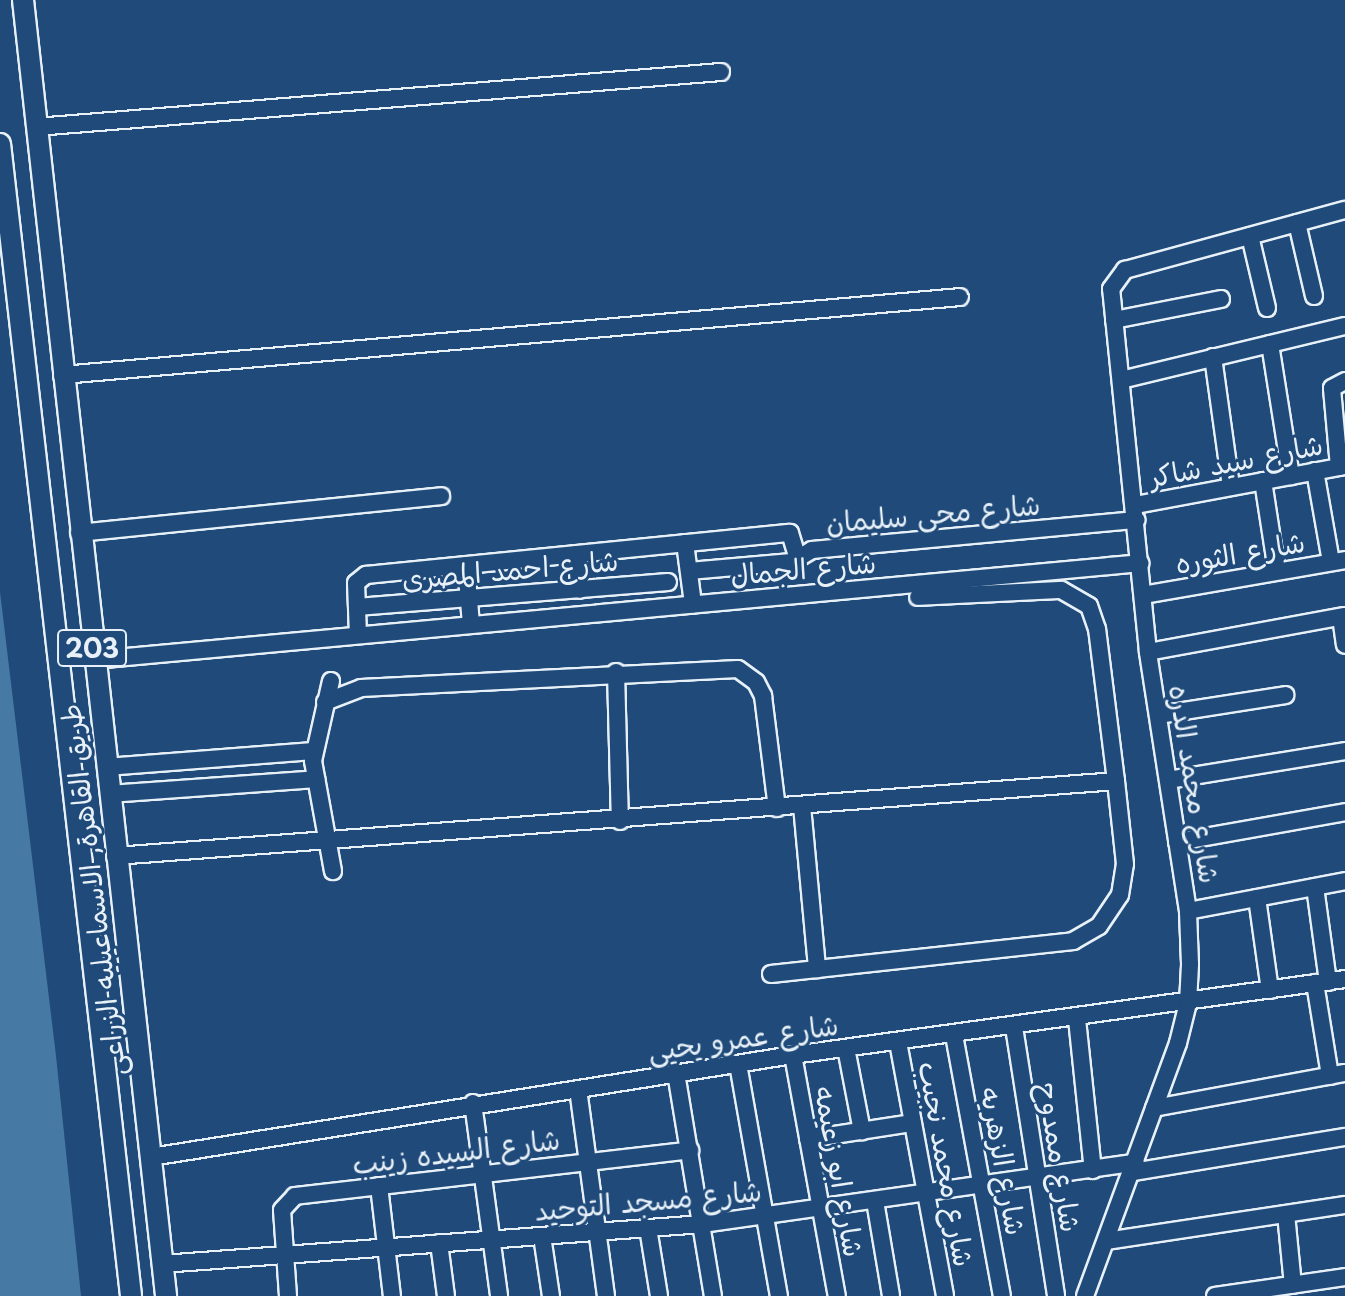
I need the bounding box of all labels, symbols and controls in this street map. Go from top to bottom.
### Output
street label: شارع سيد شاكر [1147,427,1325,493]
street label: شارع محى سليمان [825,487,1041,539]
street label: شارع الثوره [1173,524,1307,580]
street label: شارع احمد المصرى [400,543,620,595]
street label: شارع الجمال [729,545,877,591]
road number: 203 [56,626,128,670]
street label: شارع محمد الدره [1163,682,1227,886]
street label: طريق القاهرة, الاسماعيليه الزراعى [52,702,132,1078]
street label: شارع عمرو يحيى [646,1007,840,1067]
street label: شارع محمد نجيب [912,1059,982,1269]
street label: شارع ممدوح [1032,1080,1088,1234]
street label: شارع ابو زعيمه [808,1083,872,1259]
street label: شارع الزهريه [974,1084,1034,1238]
street label: شارع السيده زينب [350,1122,562,1180]
street label: شارع مسجد التوحيد [533,1173,763,1227]

